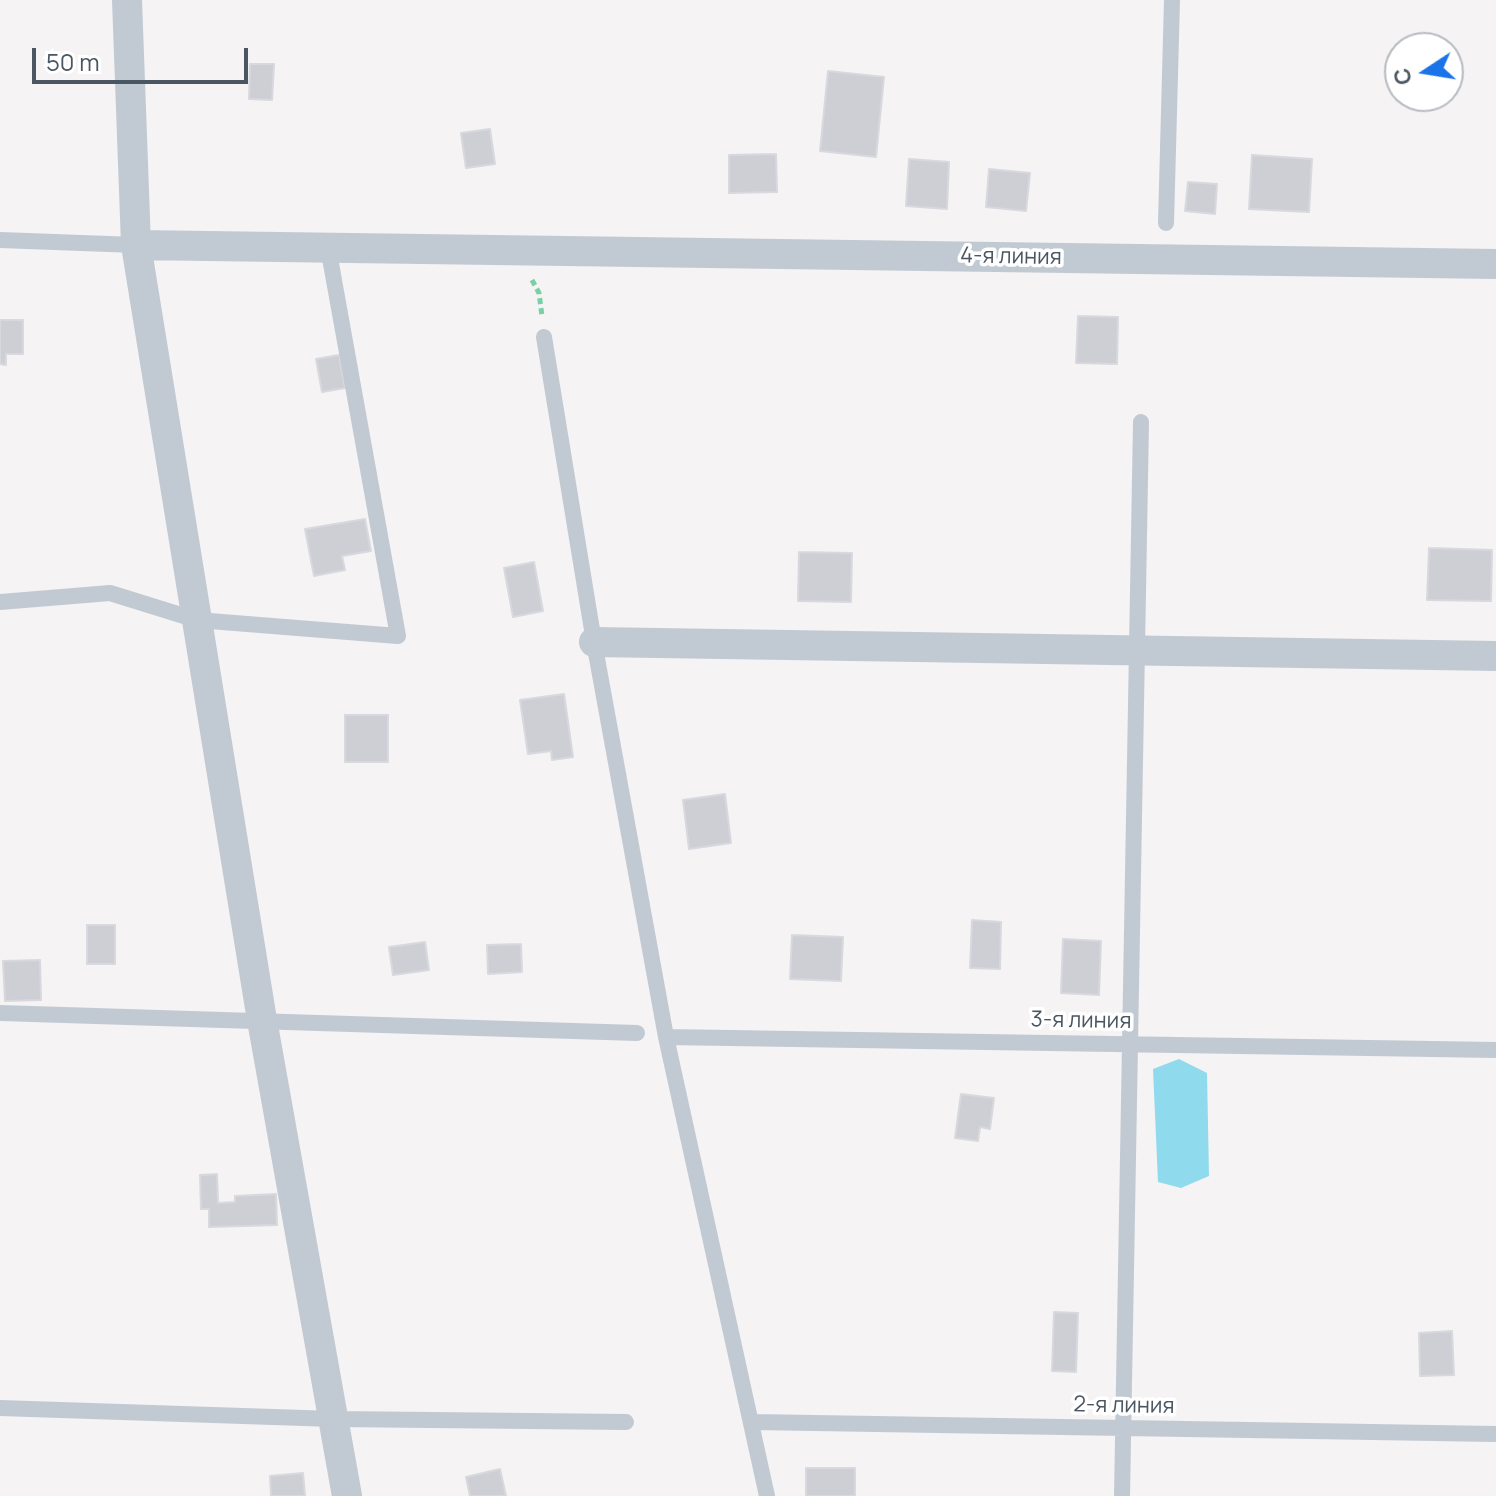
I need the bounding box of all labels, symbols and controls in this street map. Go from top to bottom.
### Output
scale bar [36,32,252,82]
north arrow [1384,32,1464,112]
text: 50 m [46,45,100,78]
text: С [1386,66,1419,88]
street label: 4-я линия [960,243,1062,271]
street label: 3-я линия [1030,1007,1132,1035]
street label: 2-я линия [1073,1392,1175,1420]

